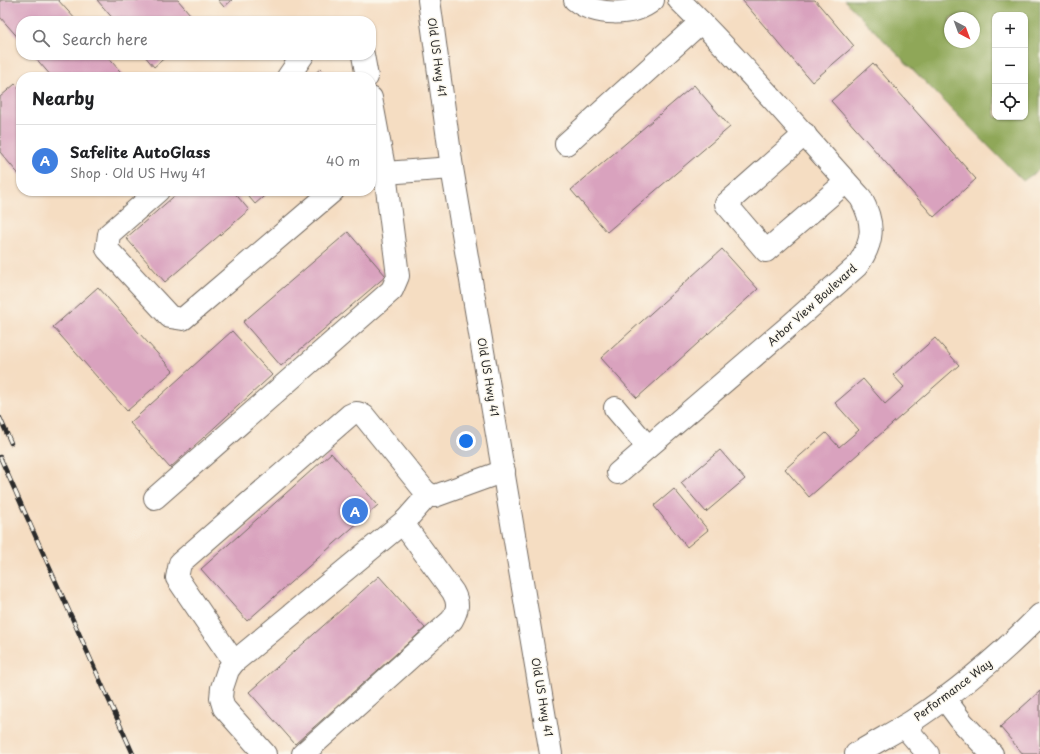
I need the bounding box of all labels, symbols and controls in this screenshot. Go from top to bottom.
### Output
north arrow [944,12,980,48]
map controls [992,12,1028,120]
button: + [992,12,1028,48]
search box [16,16,376,60]
street label: Old US Hwy 41 [424,16,451,97]
icon: search [30,27,52,49]
text: Search here [62,27,148,50]
button: − [992,48,1028,84]
button: locate [992,84,1028,120]
text: Nearby [32,85,94,111]
text: Safelite AutoGlass [70,140,210,163]
text: A [40,151,50,170]
text: 40 m [326,151,360,170]
text: Shop · Old US Hwy 41 [70,163,205,182]
street label: Arbor View Boulevard [763,259,860,350]
street label: Old US Hwy 41 [473,336,504,418]
your location [456,431,476,451]
pin: A [342,496,368,526]
street label: Performance Way [910,654,995,725]
street label: Old US Hwy 41 [527,656,558,738]

